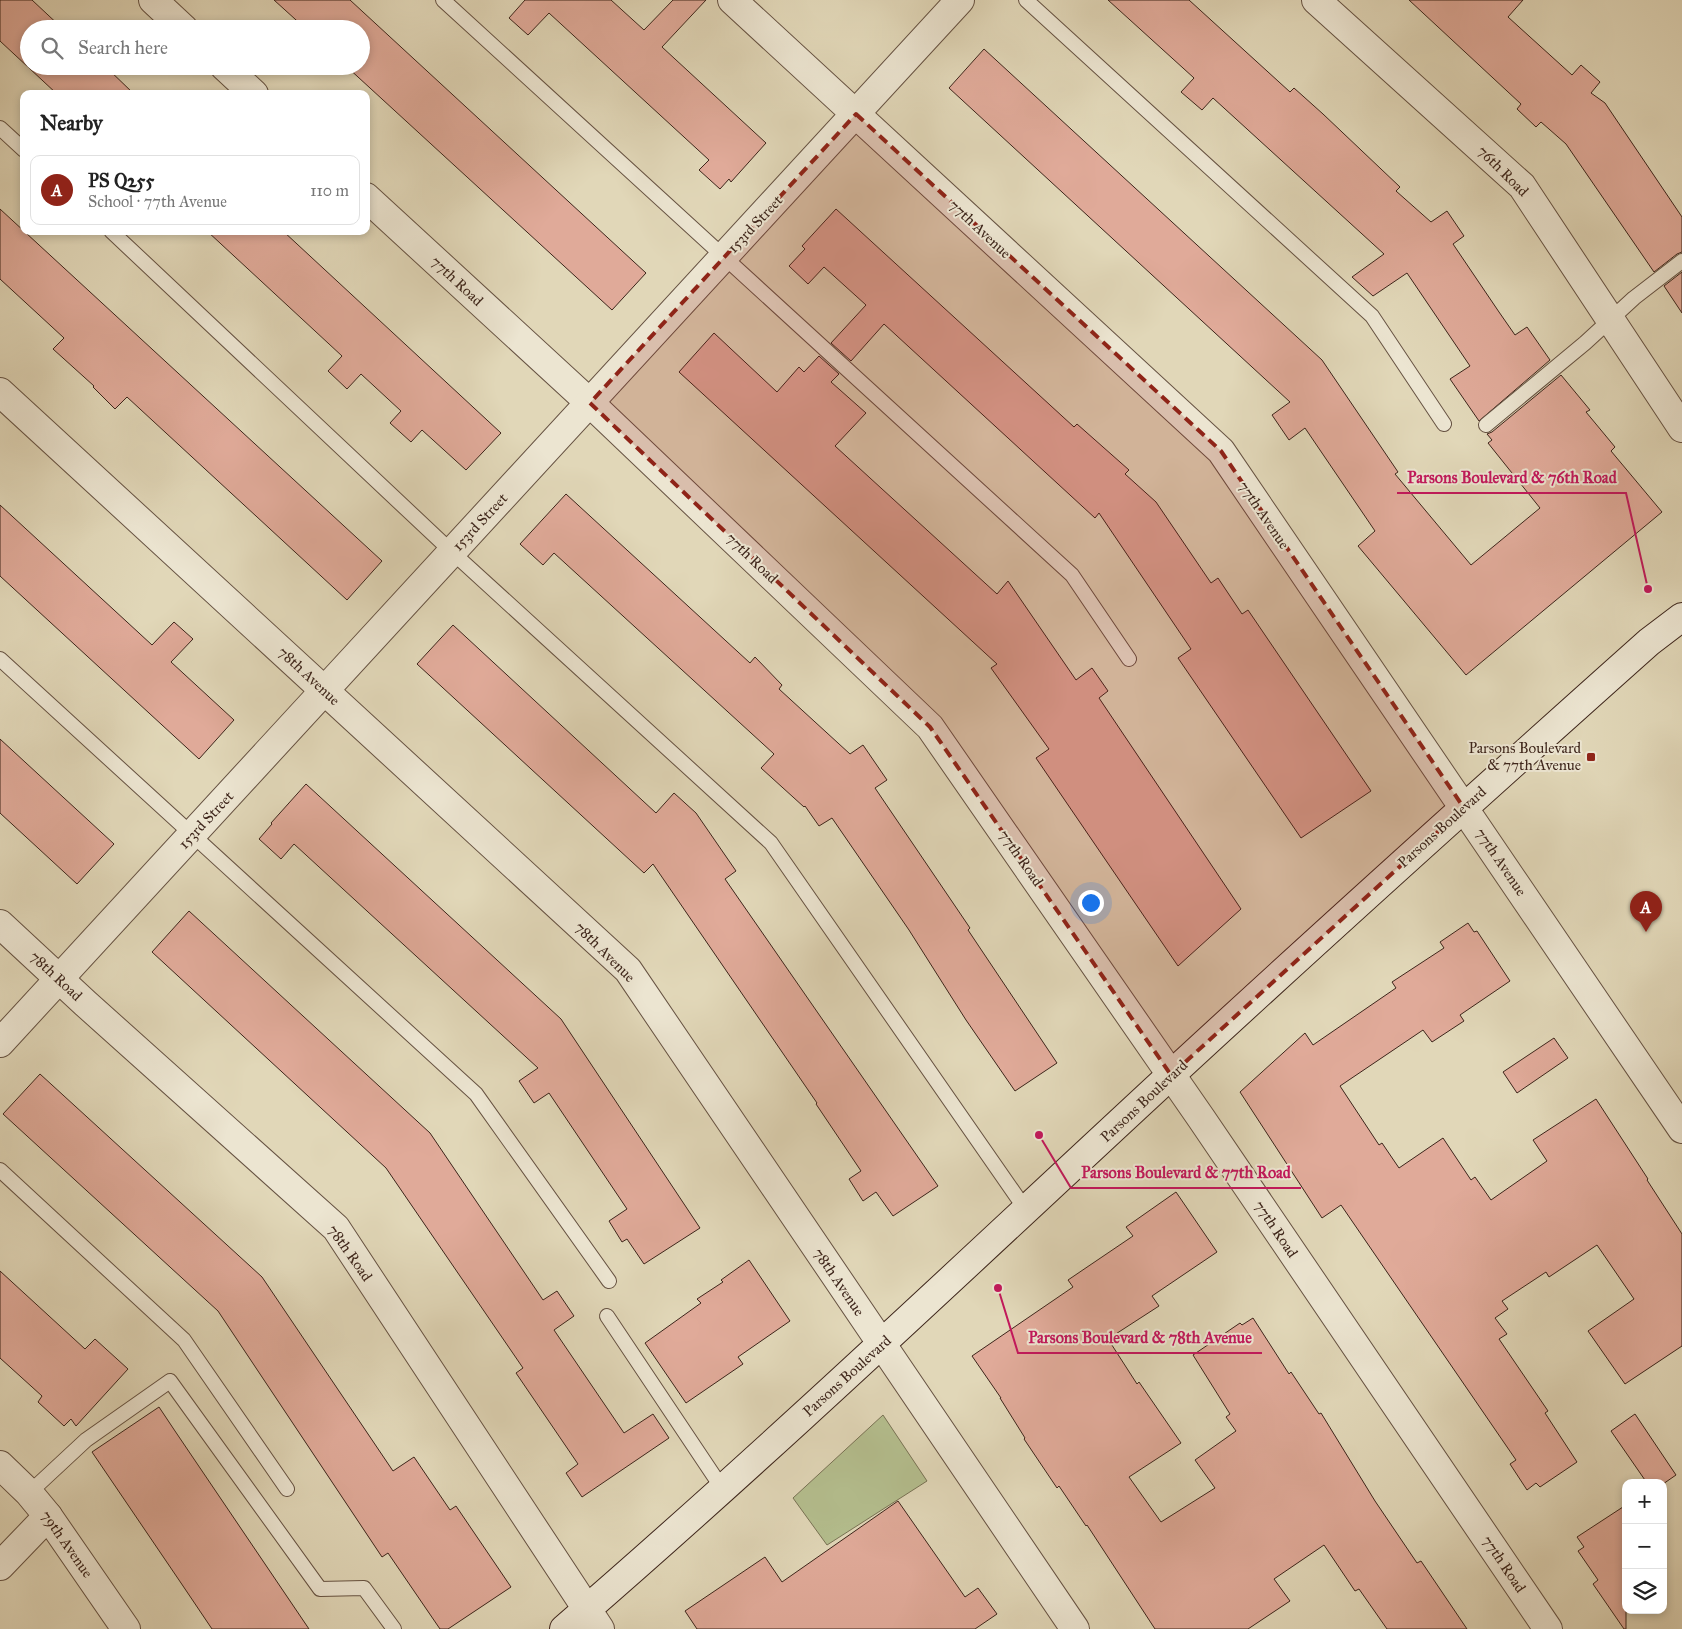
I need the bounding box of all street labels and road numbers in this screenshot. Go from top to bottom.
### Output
street label: 76th Road [1474,142,1532,200]
street label: 153rd Street [724,191,787,257]
street label: 77th Avenue [945,196,1015,262]
street label: 77th Road [427,252,487,310]
street label: 77th Avenue [1235,478,1293,552]
street label: 153rd Street [449,489,512,555]
street label: 77th Road [722,529,782,587]
street label: 78th Avenue [274,643,344,709]
street label: Parsons Boulevard [1394,782,1490,871]
street label: 153rd Street [175,787,238,853]
street label: 77th Avenue [1472,825,1530,899]
street label: 77th Road [995,826,1047,890]
street label: 78th Avenue [571,918,639,986]
street label: 78th Road [26,947,86,1005]
street label: Parsons Boulevard [1097,1056,1192,1146]
street label: 77th Road [1250,1197,1302,1261]
street label: 78th Road [324,1221,376,1285]
street label: 78th Avenue [810,1245,868,1319]
street label: Parsons Boulevard [799,1331,895,1420]
street label: 79th Avenue [37,1507,97,1581]
street label: 77th Road [1478,1532,1530,1596]

